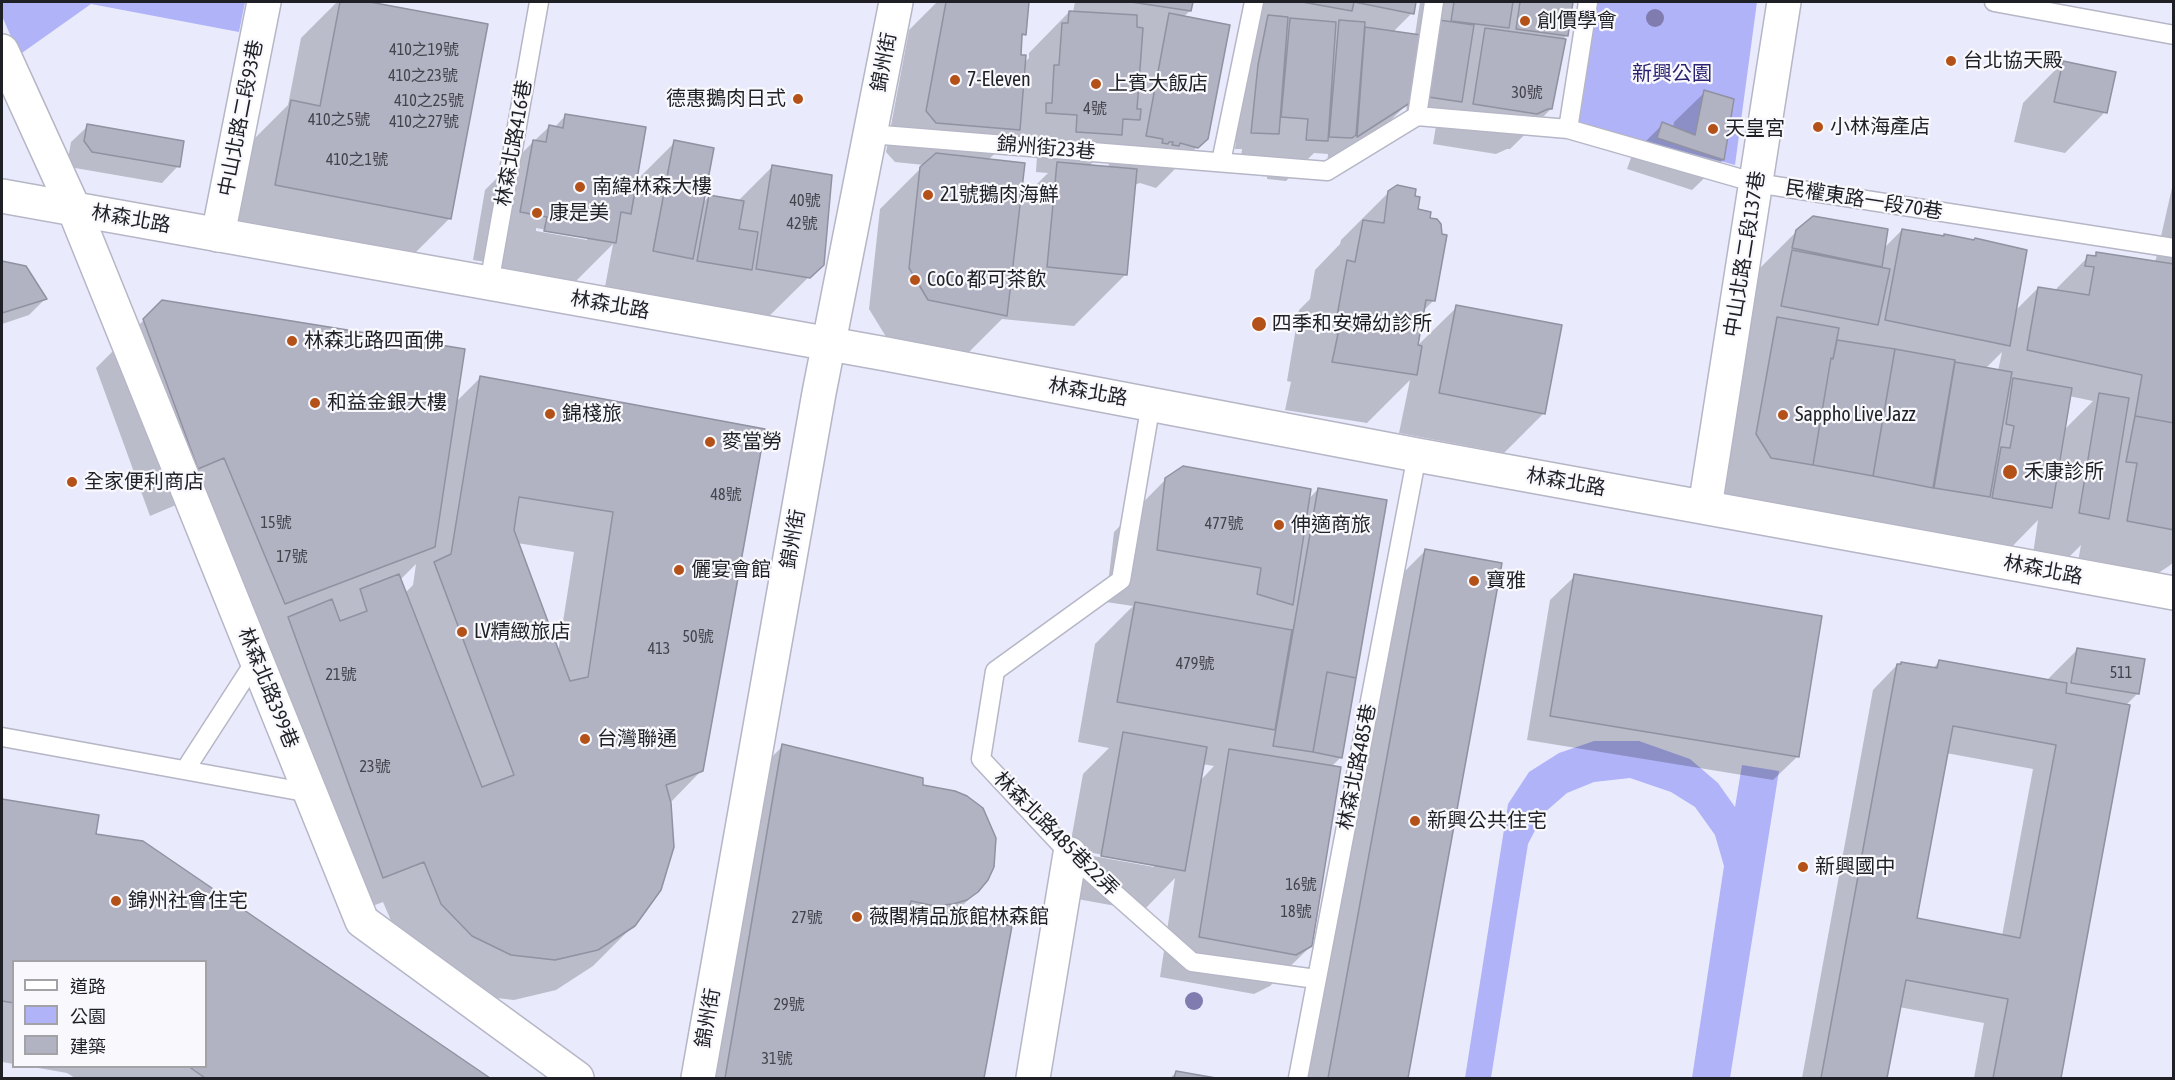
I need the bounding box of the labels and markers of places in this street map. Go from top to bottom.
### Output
place label: 創價學會 [1537,9,1617,33]
marker: 創價學會 [1518,14,1532,28]
place label: 台北協天殿 [1963,49,2063,73]
marker: 台北協天殿 [1944,54,1958,68]
place label: 7-Eleven [967,68,1031,92]
place label: 上賓大飯店 [1108,72,1208,96]
marker: 7-Eleven [948,73,962,87]
marker: 上賓大飯店 [1089,77,1103,91]
place label: 德惠鵝肉日式 [666,87,786,111]
marker: 德惠鵝肉日式 [791,92,805,106]
place label: 小林海產店 [1830,115,1930,139]
place label: 天皇宮 [1725,117,1785,141]
marker: 小林海產店 [1811,120,1825,134]
marker: 天皇宮 [1706,122,1720,136]
place label: 南緯林森大樓 [592,175,712,199]
marker: 南緯林森大樓 [573,180,587,194]
place label: 21號鵝肉海鮮 [940,183,1059,207]
marker: 21號鵝肉海鮮 [921,188,935,202]
place label: 康是美 [549,201,609,225]
marker: 康是美 [530,206,544,220]
place label: CoCo 都可茶飲 [927,268,1047,292]
marker: CoCo 都可茶飲 [908,273,922,287]
place label: 四季和安婦幼診所 [1272,312,1432,336]
marker: 四季和安婦幼診所 [1250,315,1268,333]
place label: 林森北路四面佛 [304,329,444,353]
marker: 林森北路四面佛 [285,334,299,348]
place label: 和益金銀大樓 [327,391,447,415]
marker: 和益金銀大樓 [308,396,322,410]
place label: 錦棧旅 [562,402,622,426]
place label: Sappho Live Jazz [1795,403,1916,427]
marker: 錦棧旅 [543,407,557,421]
marker: Sappho Live Jazz [1776,408,1790,422]
place label: 麥當勞 [722,430,782,454]
marker: 麥當勞 [703,435,717,449]
place label: 禾康診所 [2024,460,2104,484]
marker: 禾康診所 [2001,463,2019,481]
place label: 全家便利商店 [84,470,204,494]
marker: 全家便利商店 [65,475,79,489]
place label: 伸適商旅 [1291,513,1371,537]
marker: 伸適商旅 [1272,518,1286,532]
place label: 儷宴會館 [691,558,771,582]
marker: 儷宴會館 [672,563,686,577]
place label: 寶雅 [1486,569,1526,593]
marker: 寶雅 [1467,574,1481,588]
place label: LV精緻旅店 [474,620,570,644]
marker: LV精緻旅店 [455,625,469,639]
place label: 台灣聯通 [597,727,677,751]
marker: 台灣聯通 [578,732,592,746]
place label: 新興公共住宅 [1427,809,1547,833]
marker: 新興公共住宅 [1408,814,1422,828]
place label: 新興國中 [1815,855,1895,879]
marker: 新興國中 [1796,860,1810,874]
place label: 錦州社會住宅 [128,889,248,913]
marker: 錦州社會住宅 [109,894,123,908]
place label: 薇閣精品旅館林森館 [869,905,1049,929]
marker: 薇閣精品旅館林森館 [850,910,864,924]

